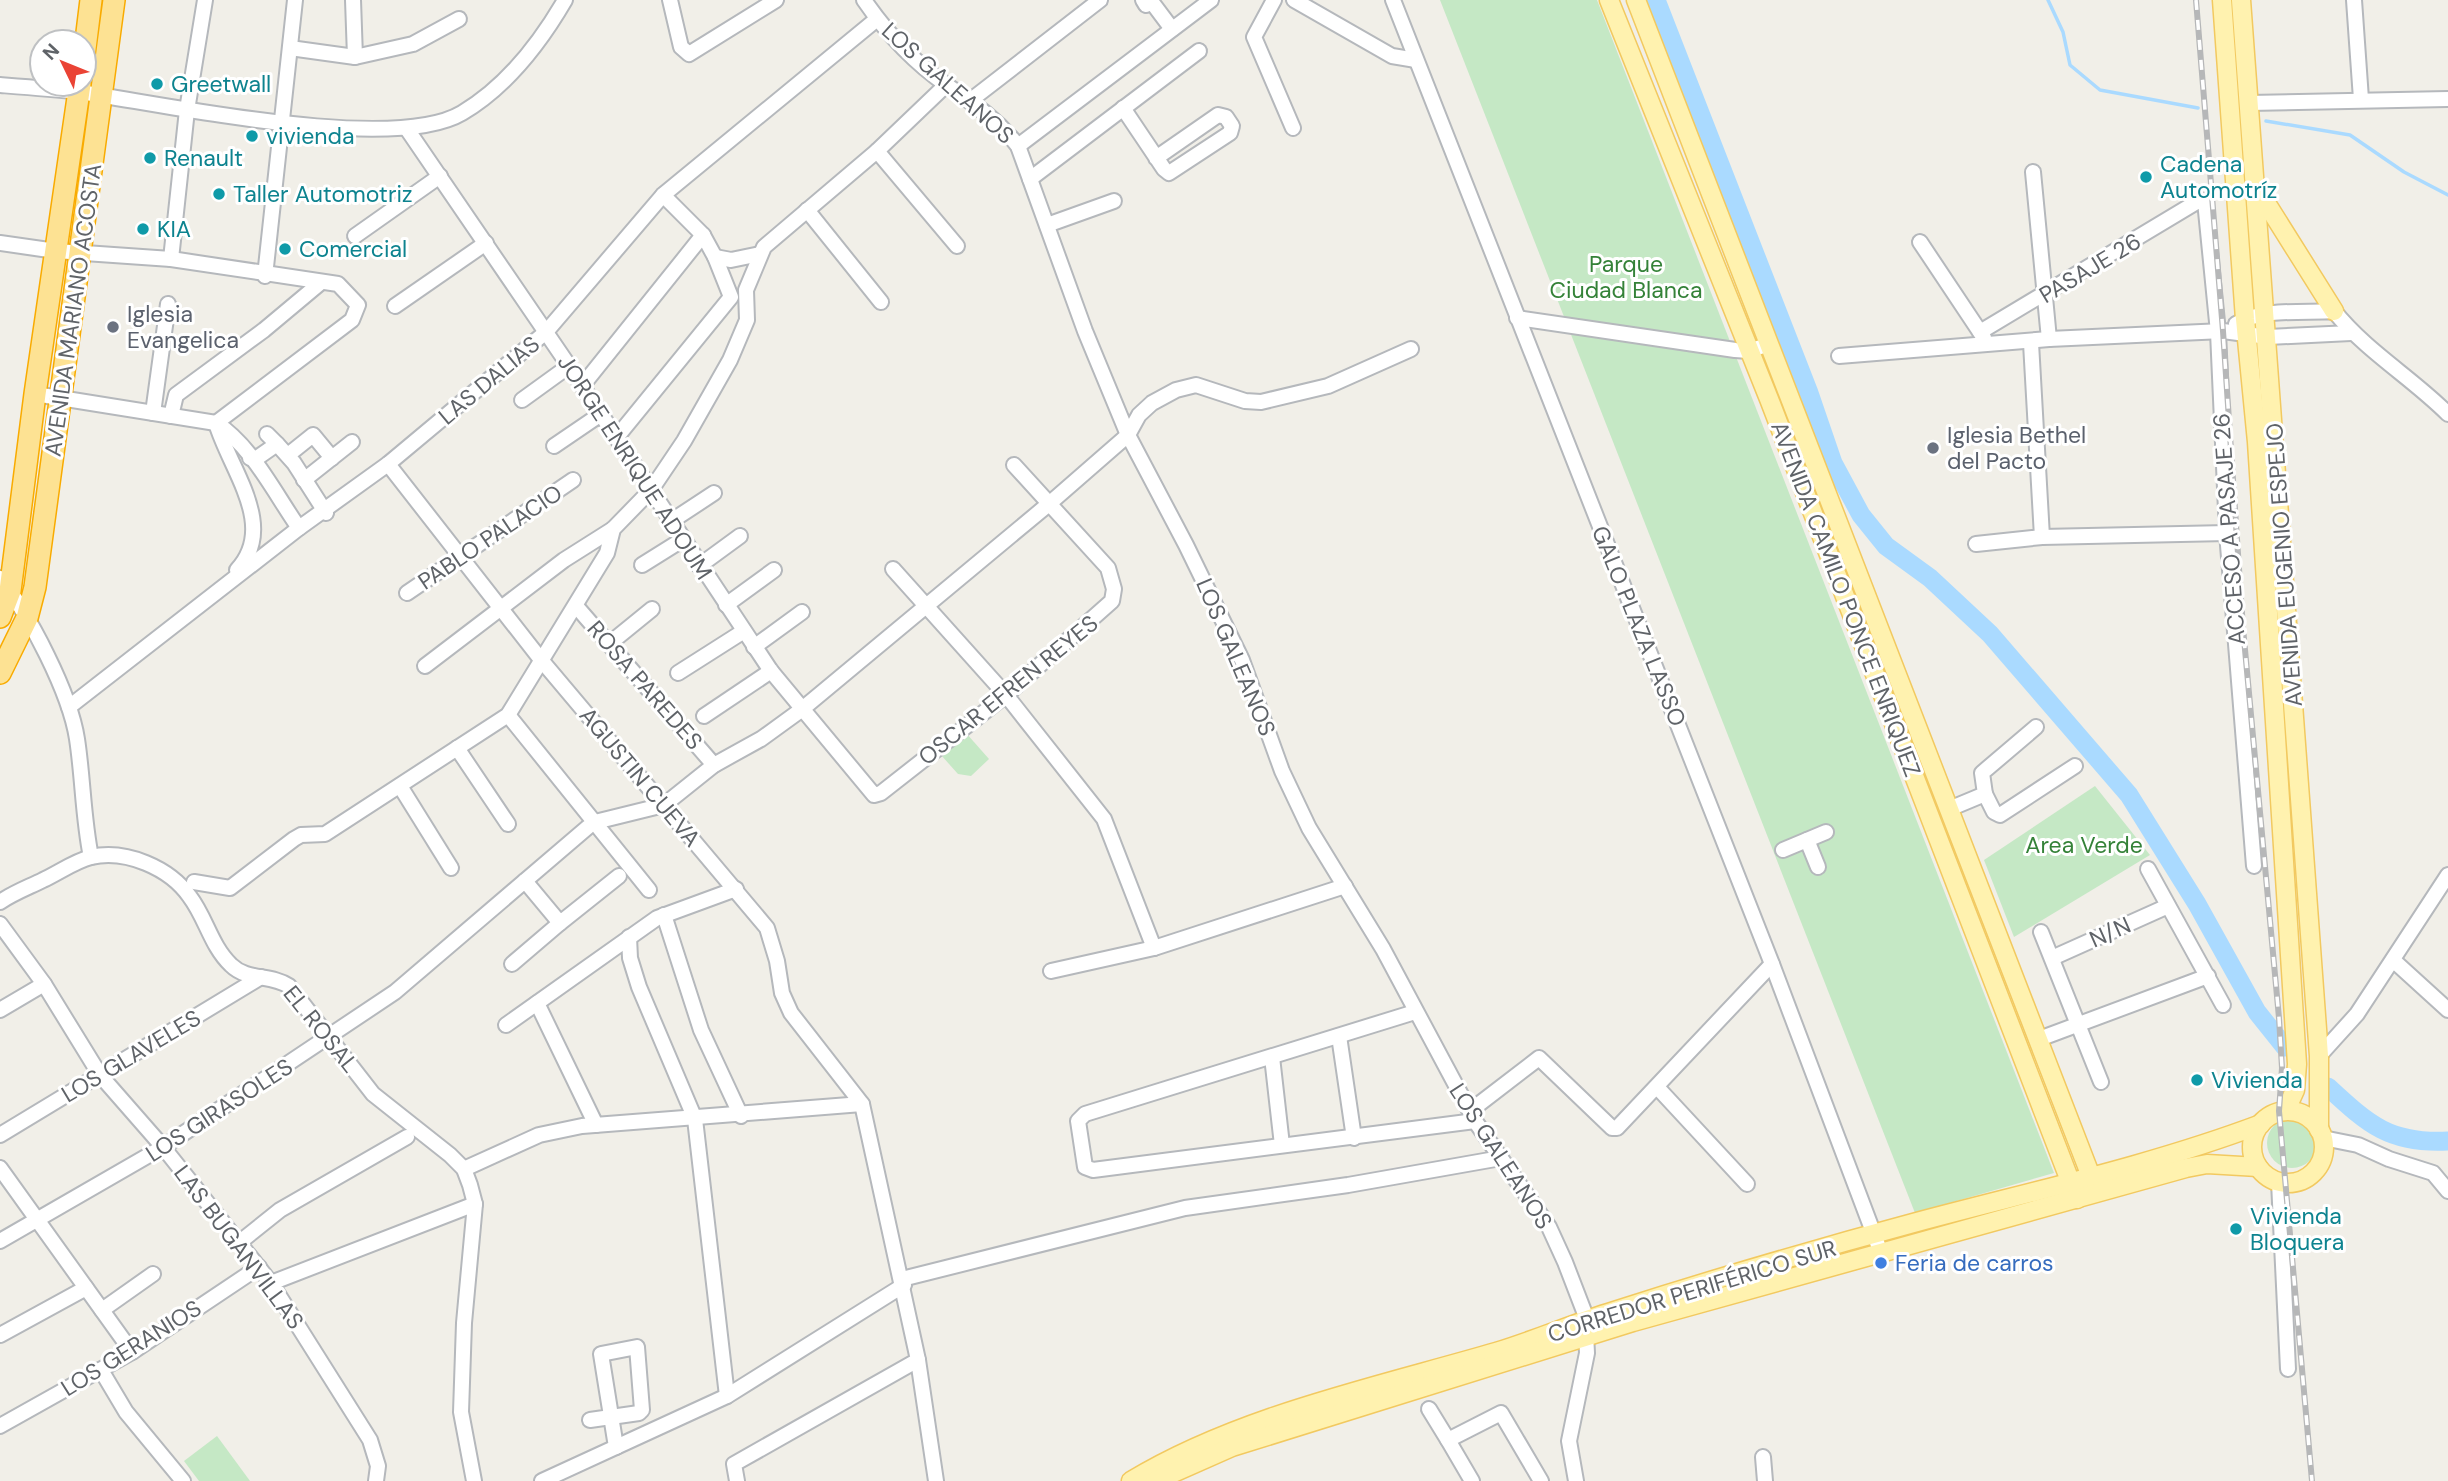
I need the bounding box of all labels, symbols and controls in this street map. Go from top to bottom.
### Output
street label: LOS GALEANOS [876,16,1020,150]
north arrow [28,28,98,98]
text: N [37,38,65,65]
place label: Greetwall [171,69,271,99]
marker: Greetwall [149,76,165,92]
place label: vivienda [266,121,354,151]
marker: vivienda [244,128,260,144]
place label: Renault [164,143,243,173]
place label: Cadena Automotríz [2160,149,2277,205]
marker: Renault [142,150,158,166]
street label: AVENIDA MARIANO ACOSTA [38,162,108,458]
marker: Cadena Automotríz [2138,169,2154,185]
place label: Taller Automotriz [233,179,412,209]
marker: Taller Automotriz [211,186,227,202]
place label: KIA [157,214,191,244]
marker: KIA [135,221,151,237]
street label: PASAJE 26 [2034,226,2146,310]
place label: Comercial [299,234,407,264]
marker: Comercial [277,241,293,257]
park label: Parque Ciudad Blanca [1549,249,1703,305]
place label: Iglesia Evangelica [127,299,239,355]
marker: Iglesia Evangelica [105,319,121,335]
street label: LAS DALIAS [432,329,546,431]
street label: JORGE ENRIQUE ADOUM [551,349,719,585]
street label: ACCESO A PASAJE 26 [2206,412,2252,646]
street label: AVENIDA CAMILO PONCE ENRIQUEZ [1764,417,1928,781]
place label: Iglesia Bethel del Pacto [1947,420,2086,476]
street label: AVENIDA EUGENIO ESPEJO [2259,422,2309,708]
marker: Iglesia Bethel del Pacto [1925,440,1941,456]
street label: PABLO PALACIO [412,478,568,596]
street label: GALO PLAZA LASSO [1585,521,1693,731]
street label: LOS GALEANOS [1189,574,1283,740]
street label: OSCAR EFREN REYES [912,608,1104,772]
street label: ROSA PAREDES [581,614,709,756]
street label: AGUSTIN CUEVA [573,701,707,853]
park label: Area Verde [2025,830,2143,860]
street label: N/N [2085,910,2135,954]
street label: EL ROSAL [277,979,365,1079]
street label: LOS GLAVELES [56,1003,206,1109]
street label: LOS GIRASOLES [140,1051,298,1169]
place label: Vivienda [2211,1065,2303,1095]
marker: Vivienda [2189,1072,2205,1088]
street label: LOS GALEANOS [1443,1077,1559,1235]
street label: LAS BUGANVILLAS [167,1159,311,1335]
place label: Vivienda Bloquera [2250,1201,2344,1257]
marker: Vivienda Bloquera [2228,1221,2244,1237]
street label: CORREDOR PERIFÉRICO SUR [1544,1233,1840,1349]
place label: Feria de carros [1895,1248,2054,1278]
marker: Feria de carros [1873,1255,1889,1271]
street label: LOS GERANIOS [55,1293,207,1403]

